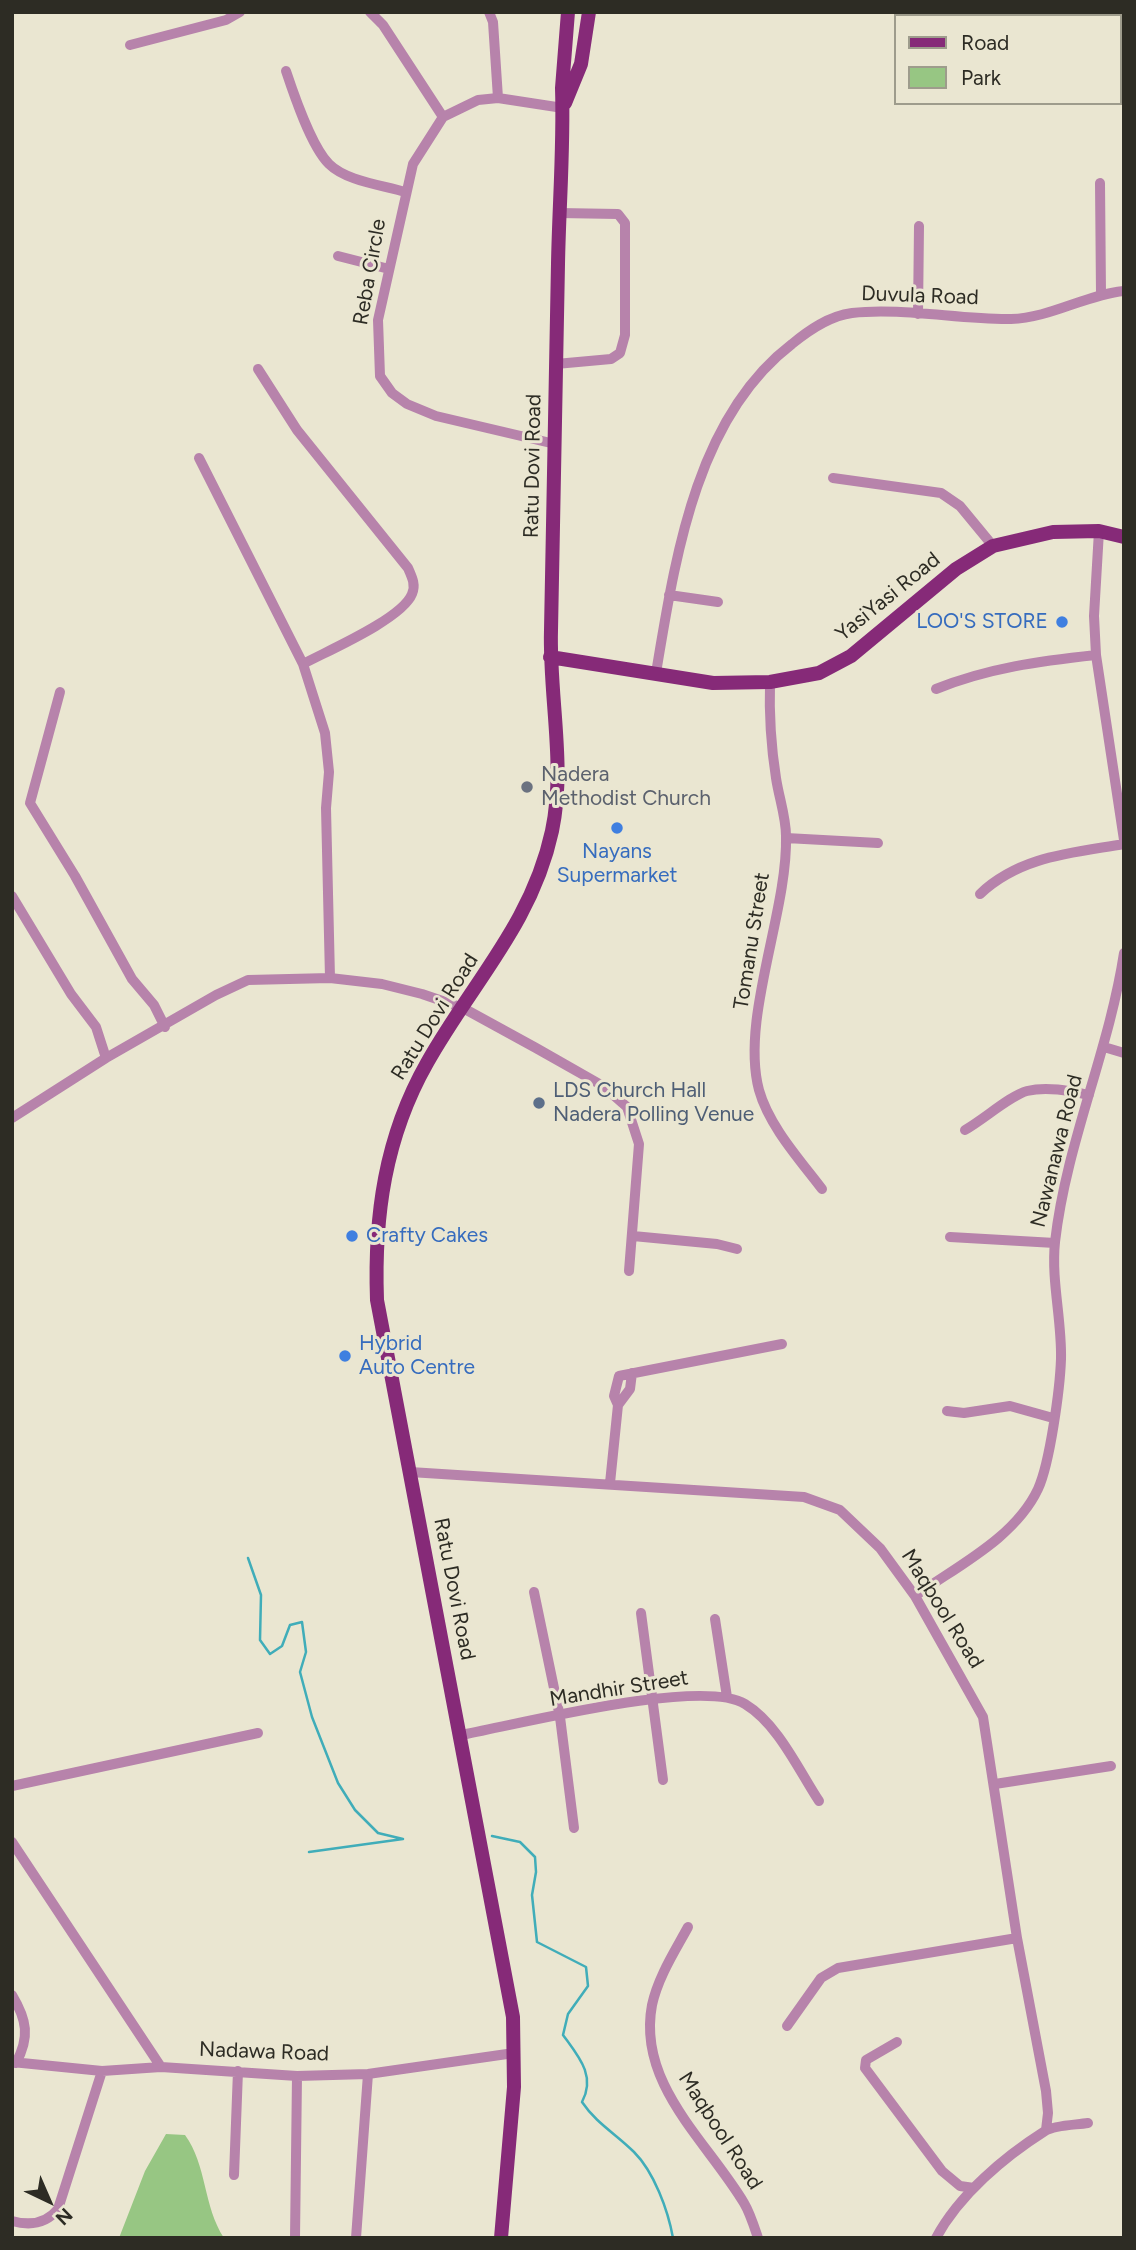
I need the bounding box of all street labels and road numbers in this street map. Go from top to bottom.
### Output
street label: Reba Circle [348,217,392,327]
street label: Duvula Road [861,281,979,311]
street label: Ratu Dovi Road [519,394,547,538]
street label: YasiYasi Road [831,547,945,647]
street label: Tomanu Street [729,871,775,1011]
street label: Ratu Dovi Road [386,949,484,1085]
street label: Nawanawa Road [1026,1072,1088,1230]
street label: Ratu Dovi Road [428,1516,480,1662]
street label: Maqbool Road [895,1545,989,1673]
street label: Mandhir Street [548,1666,690,1712]
street label: Nadawa Road [198,2037,330,2067]
street label: Maqbool Road [673,2067,767,2195]

